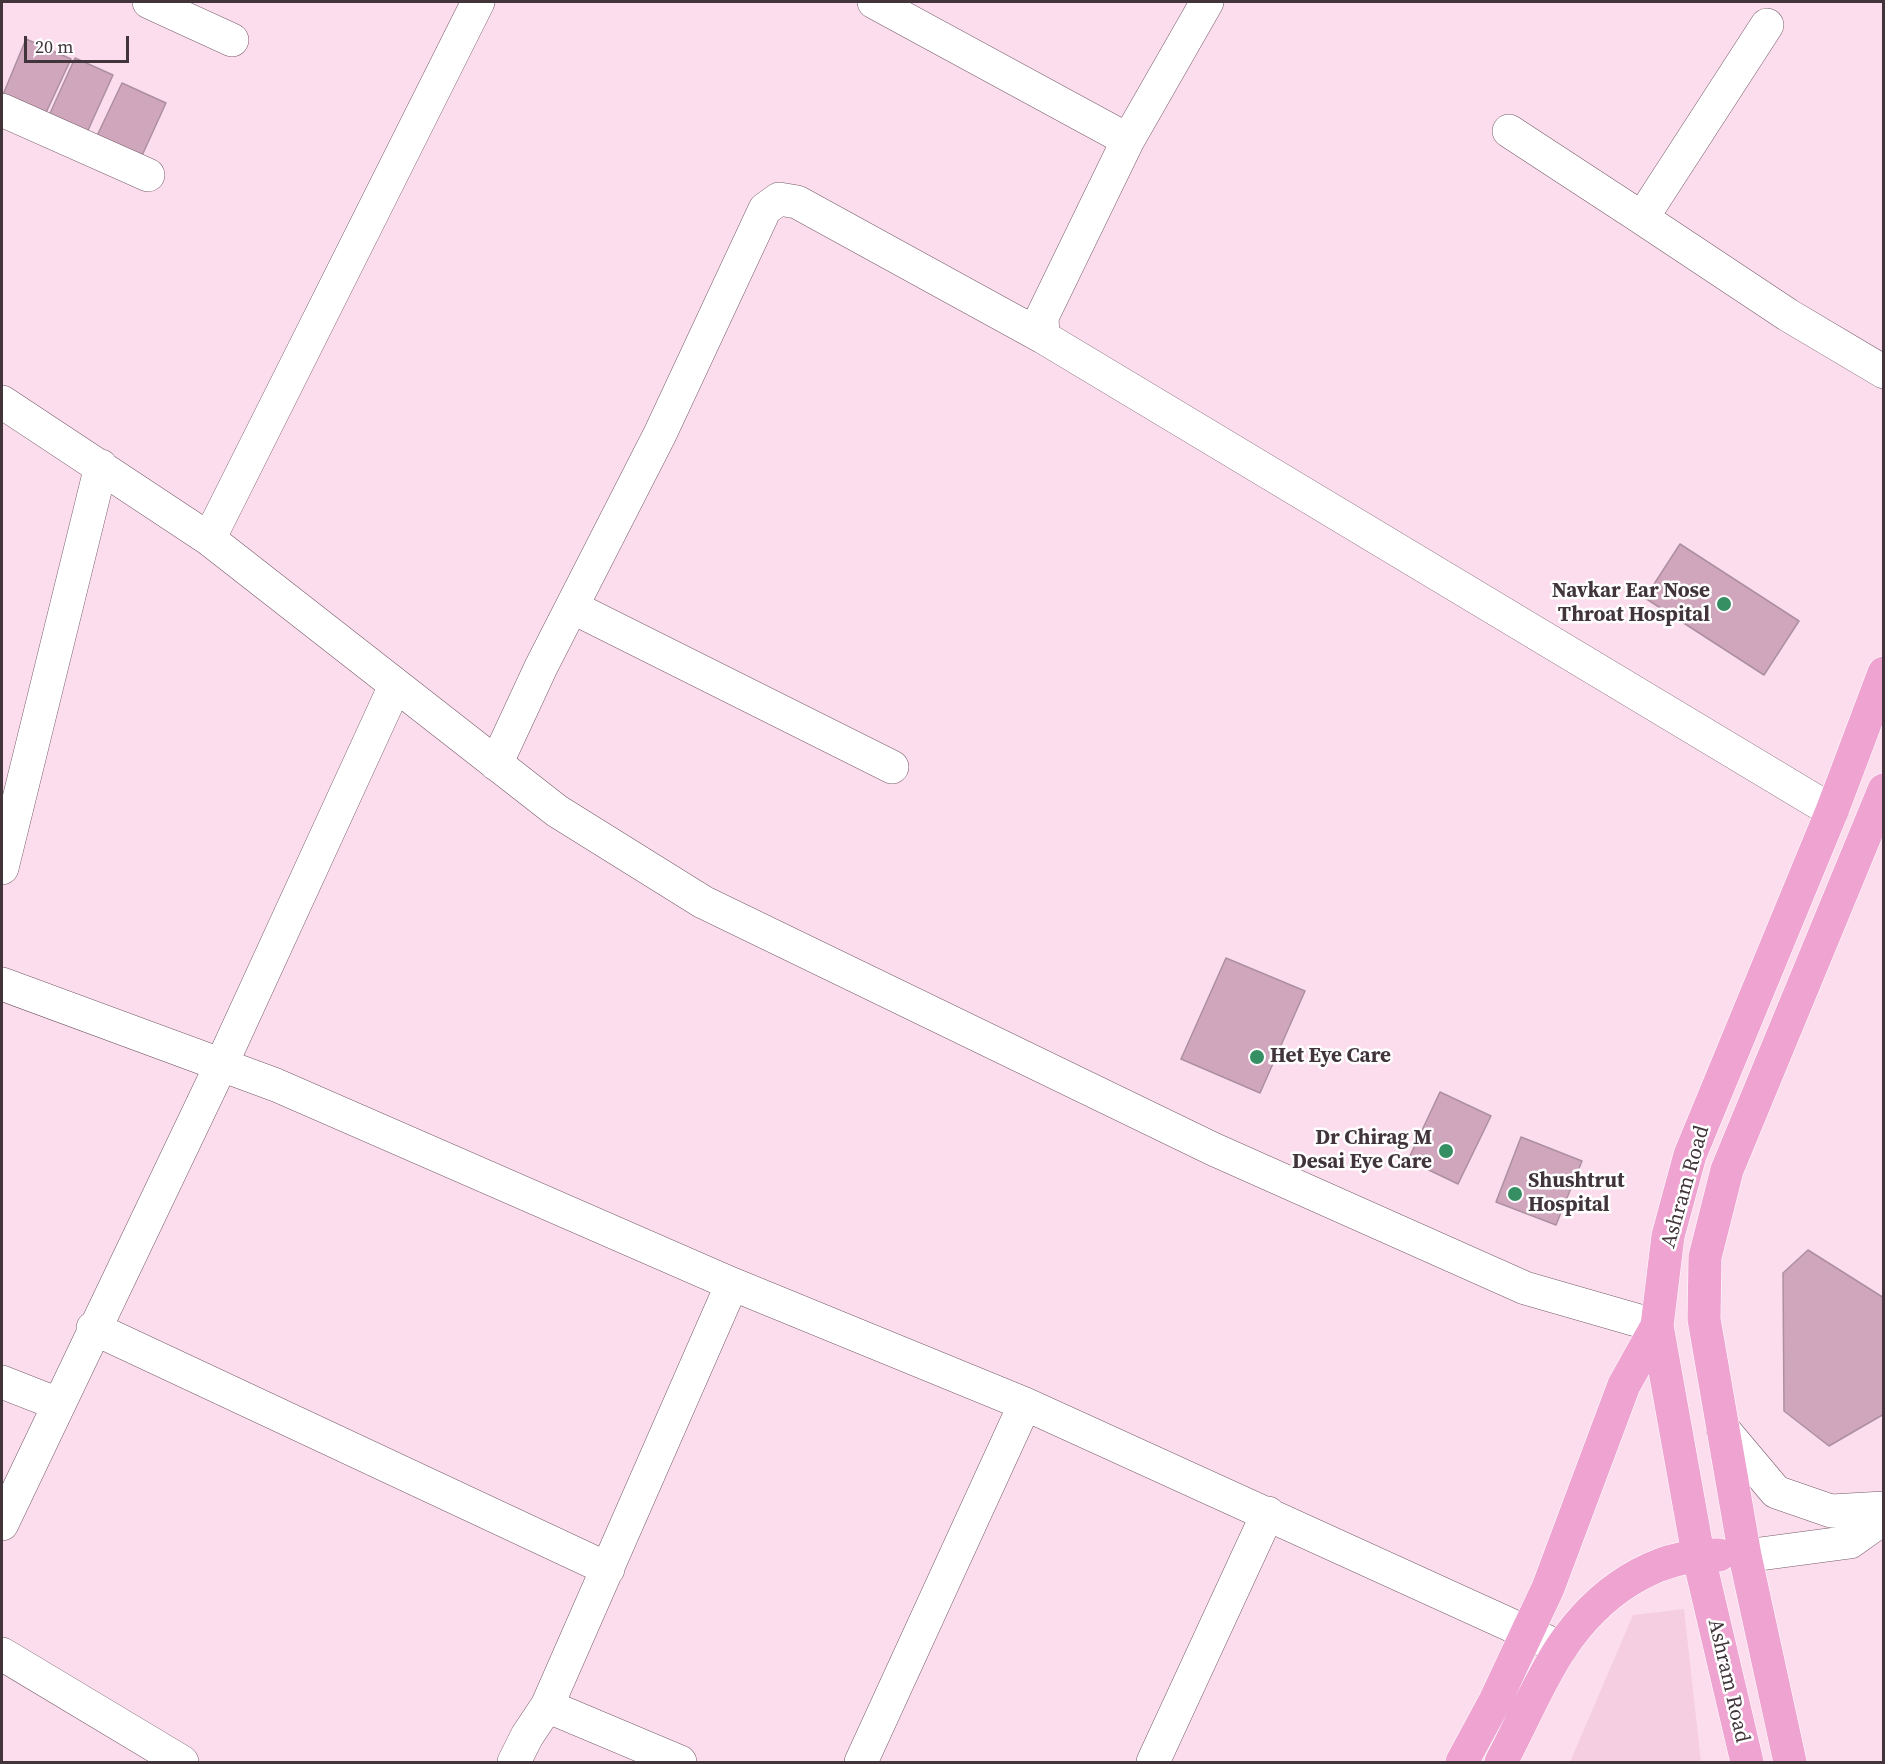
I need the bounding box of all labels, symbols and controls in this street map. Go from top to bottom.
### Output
scale bar [27,24,132,62]
text: 20 m [35,34,73,59]
place label: Navkar Ear Nose Throat Hospital [1552,579,1710,629]
marker: Navkar Ear Nose Throat Hospital [1715,595,1733,613]
place label: Het Eye Care [1270,1044,1391,1070]
marker: Het Eye Care [1248,1048,1266,1066]
street label: Ashram Road [1657,1123,1715,1251]
place label: Dr Chirag M Desai Eye Care [1292,1126,1432,1176]
marker: Dr Chirag M Desai Eye Care [1437,1142,1455,1160]
place label: Shushtrut Hospital [1528,1169,1625,1219]
marker: Shushtrut Hospital [1506,1185,1524,1203]
street label: Ashram Road [1702,1617,1754,1745]

